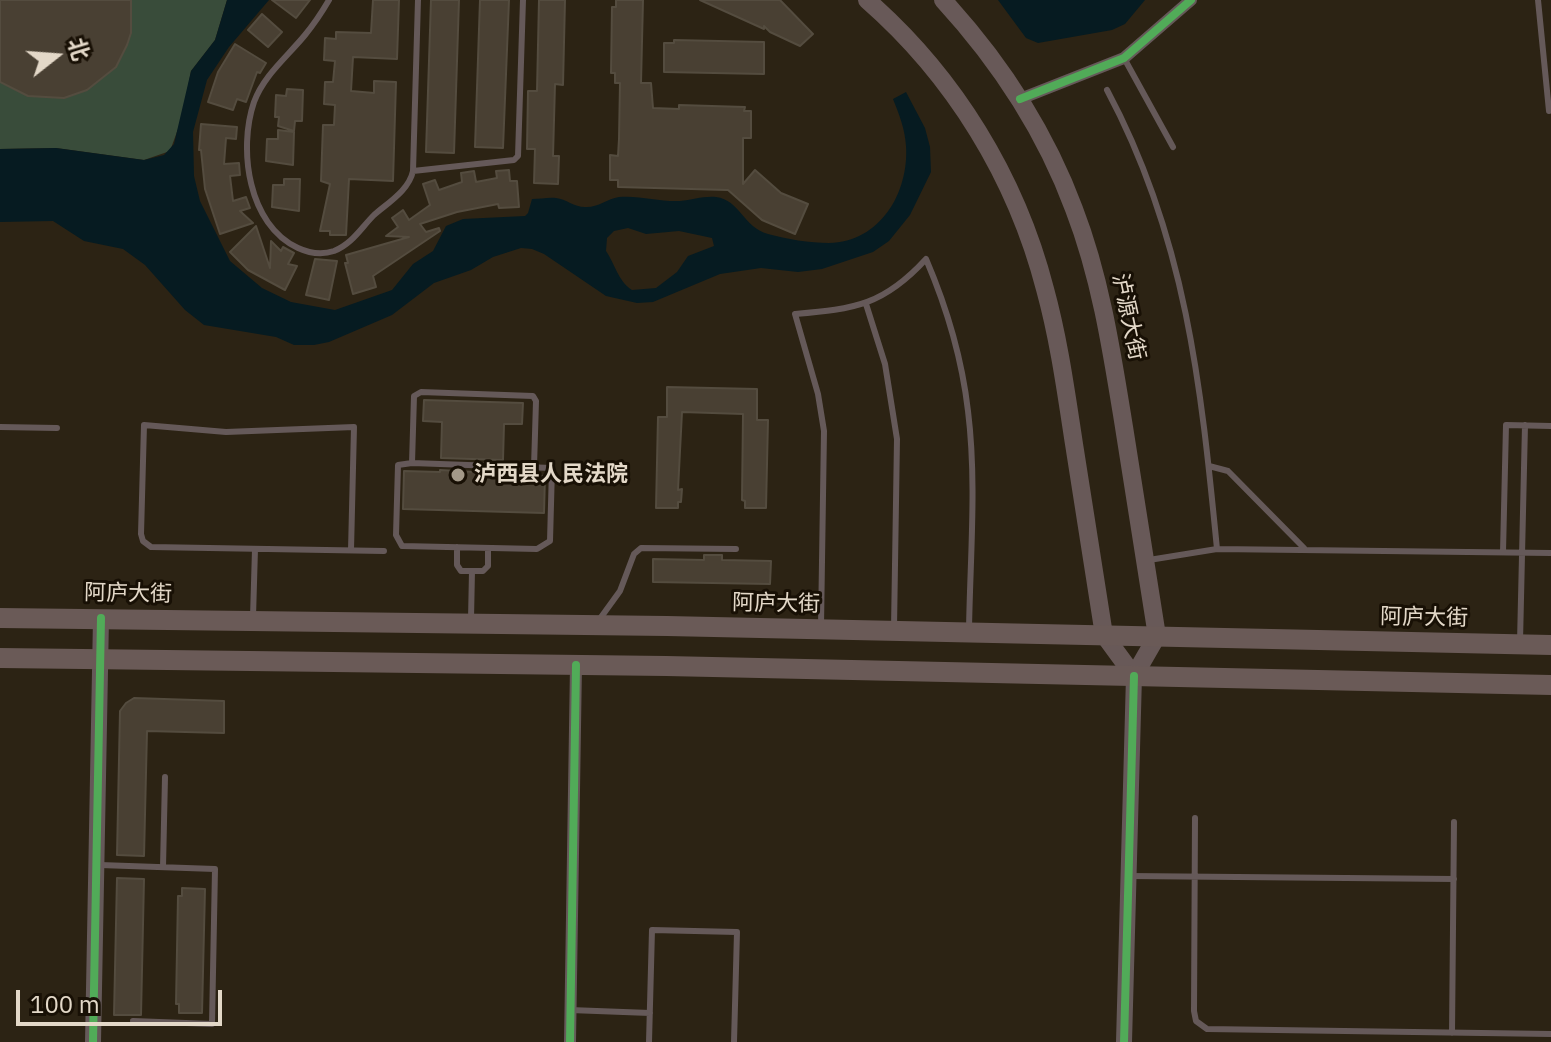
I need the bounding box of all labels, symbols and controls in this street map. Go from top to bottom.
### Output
north arrow [16,16,96,96]
text: 北 [62,34,97,64]
street label: 泸源大街 [1106,271,1150,363]
place label: 泸西县人民法院 [474,462,628,488]
marker: 泸西县人民法院 [449,466,467,484]
street label: 阿庐大街 [84,580,172,608]
street label: 阿庐大街 [732,590,820,618]
street label: 阿庐大街 [1380,604,1468,632]
scale bar [20,974,226,1024]
text: 100 m [30,988,100,1020]

